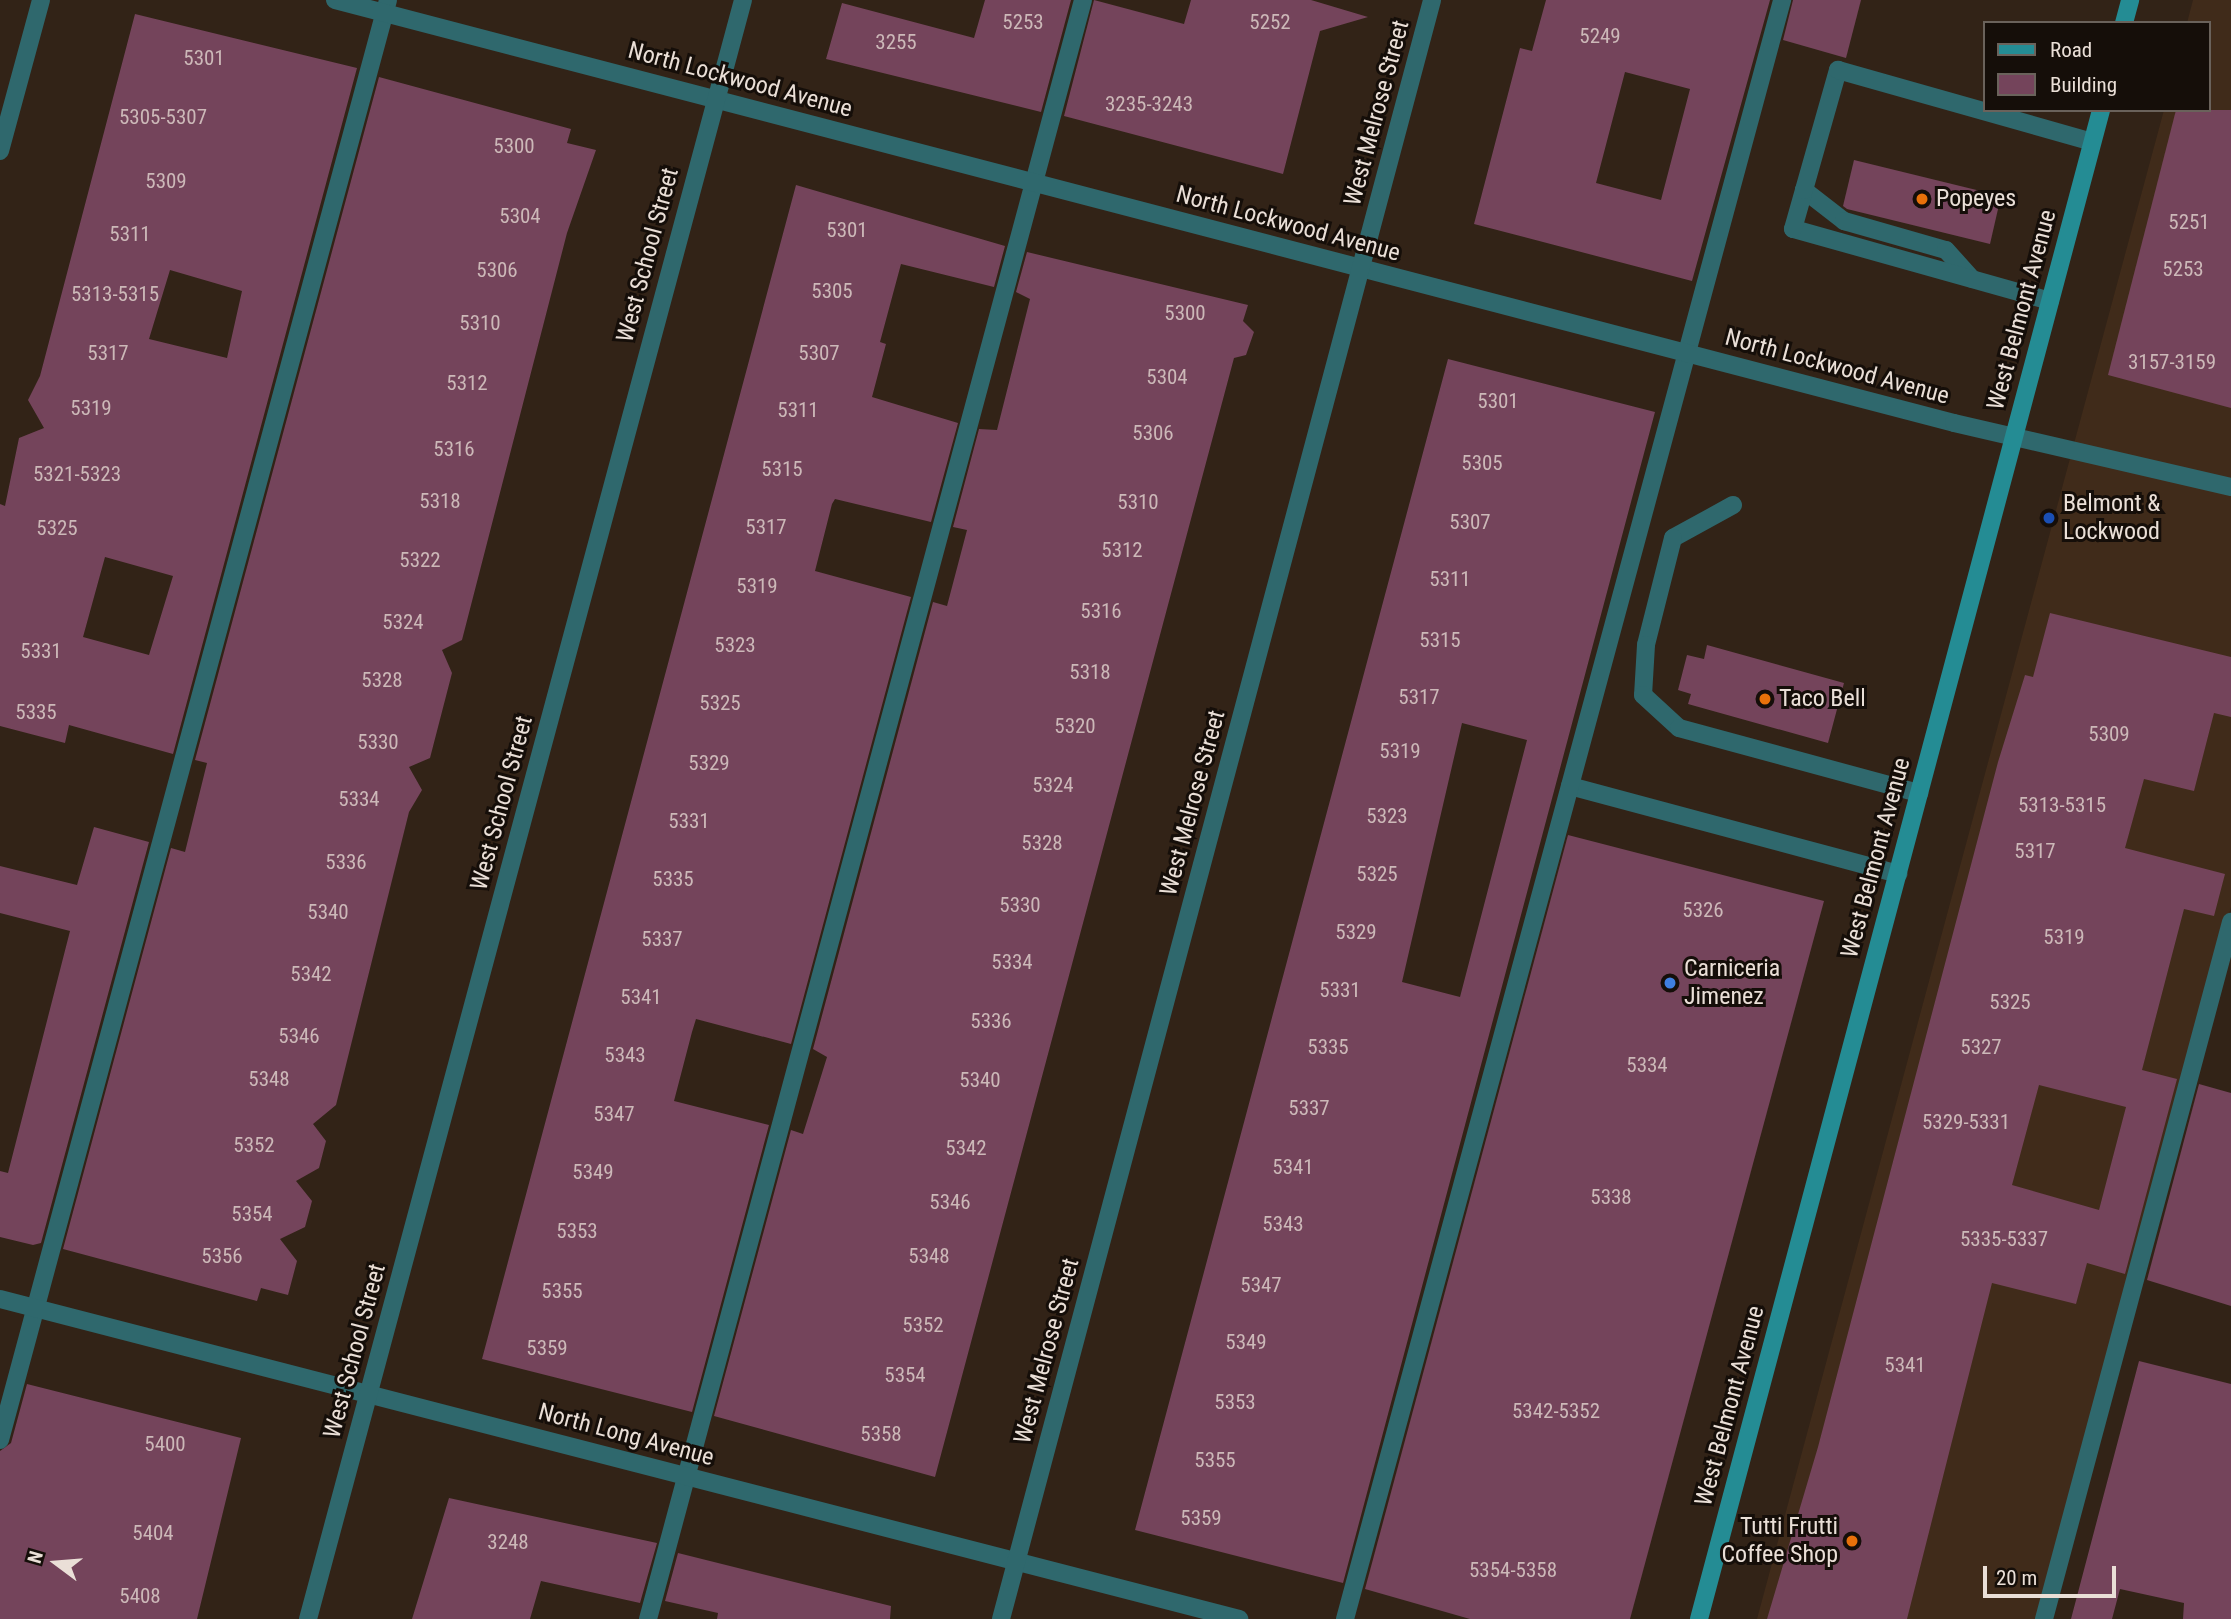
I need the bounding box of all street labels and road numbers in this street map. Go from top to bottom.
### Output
street label: West Melrose Street [1338,17,1416,209]
street label: North Lockwood Avenue [625,36,855,124]
street label: West School Street [611,165,685,345]
street label: North Lockwood Avenue [1173,180,1403,268]
street label: West Belmont Avenue [1981,207,2063,413]
street label: North Lockwood Avenue [1722,323,1952,411]
street label: West Melrose Street [1154,707,1232,899]
street label: West School Street [465,713,539,893]
street label: West Belmont Avenue [1835,755,1917,961]
street label: West Melrose Street [1008,1255,1086,1447]
street label: West School Street [318,1261,392,1441]
street label: West Belmont Avenue [1689,1303,1771,1509]
street label: North Long Avenue [535,1398,717,1472]

